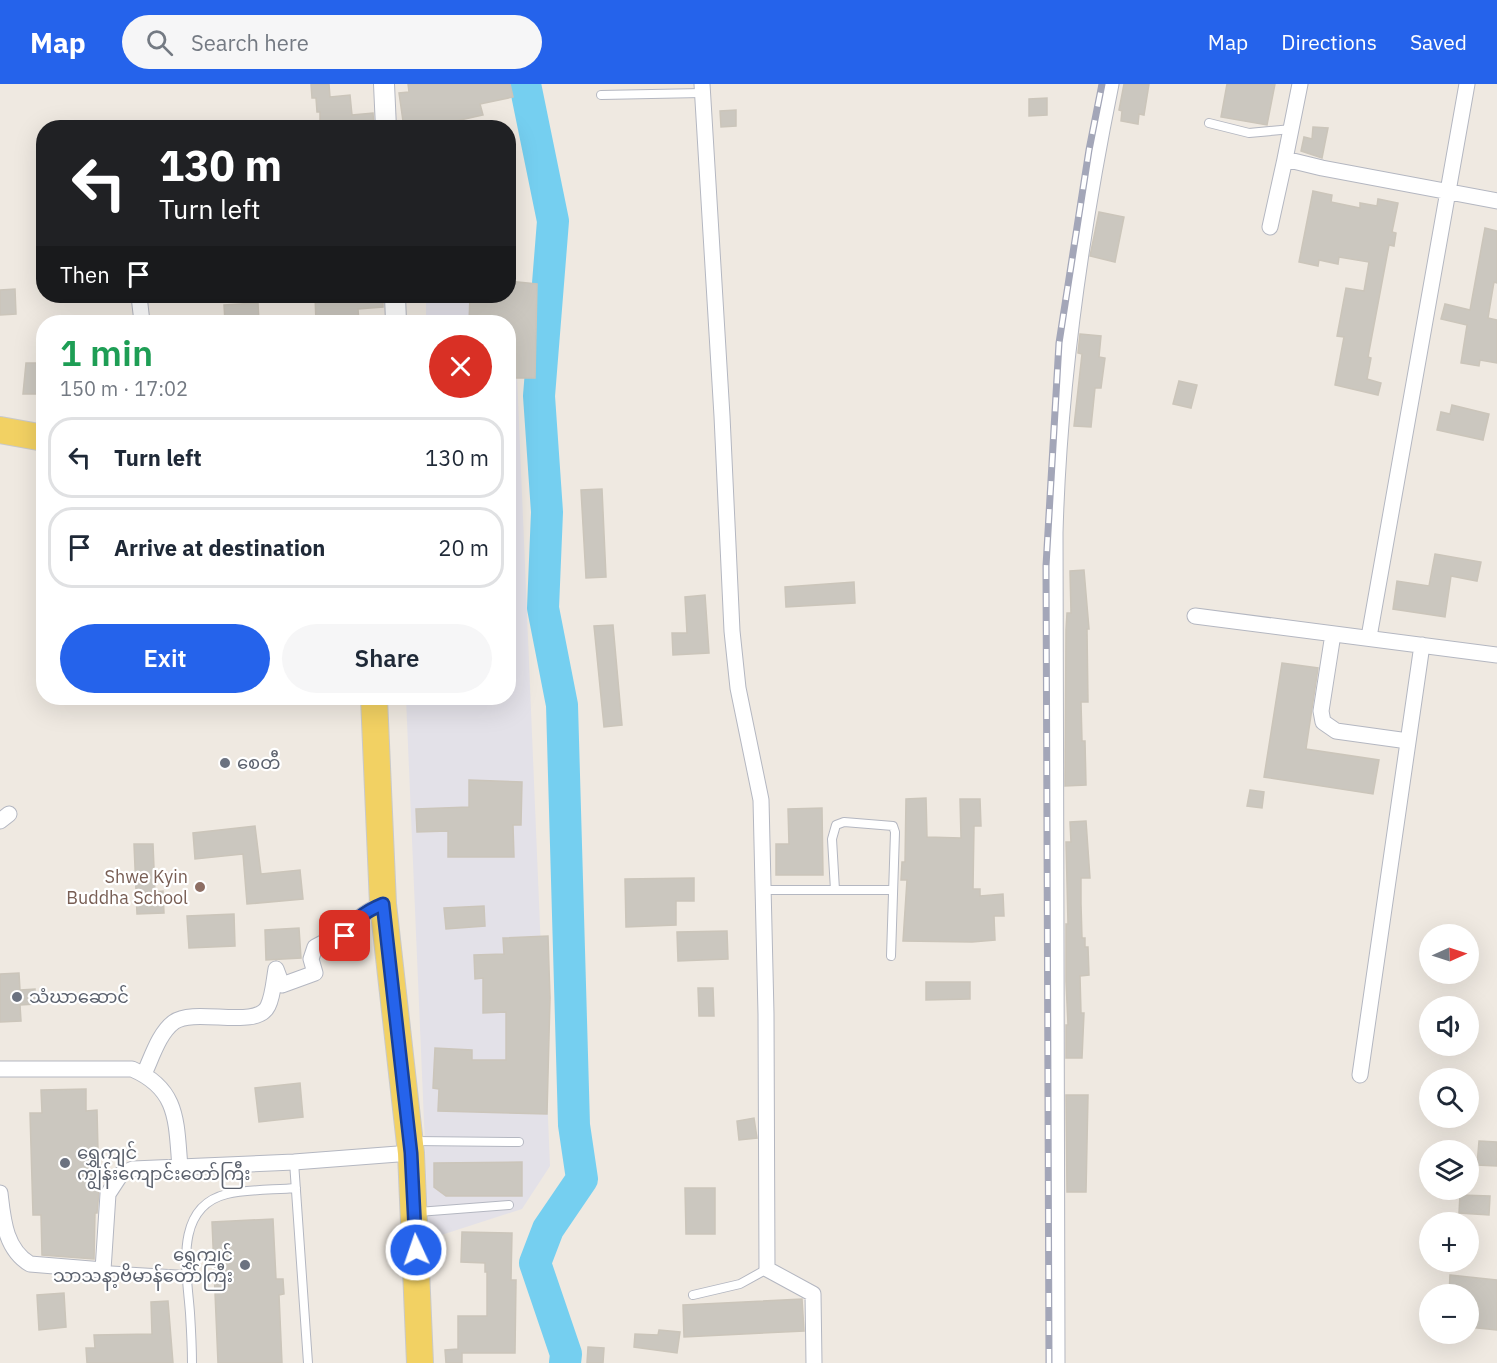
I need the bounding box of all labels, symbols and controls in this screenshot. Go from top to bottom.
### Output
search box [122,15,542,69]
text: Map [30,24,86,61]
icon: search [143,26,176,59]
text: Search here [191,28,309,57]
text: Map [1208,28,1248,56]
text: Directions [1281,28,1377,56]
text: Saved [1410,28,1467,56]
text: 130 m [159,138,282,193]
icon: left [60,144,138,222]
text: Turn left [159,191,260,226]
icon: arrive [122,258,155,291]
text: Then [60,260,110,289]
text: 1 min [60,329,153,376]
button: close [429,335,492,398]
text: 150 m · 17:02 [60,375,188,402]
icon: left [63,441,96,474]
text: Turn left [114,443,202,472]
text: 130 m [425,443,489,472]
icon: arrive [63,531,96,564]
text: Arrive at destination [114,533,325,562]
text: 20 m [438,533,489,562]
button: Exit [60,624,270,693]
button: Share [282,624,492,693]
place label: စေတီ [237,749,281,774]
marker: စေတီ [218,756,232,770]
place label: Shwe Kyin Buddha School [66,865,188,909]
marker: Shwe Kyin Buddha School [193,880,207,894]
pin [319,910,370,961]
icon: arrive [328,919,361,952]
north arrow [1419,924,1479,984]
map controls [1419,924,1479,1344]
place label: သံဃာဆောင် [29,984,129,1008]
marker: သံဃာဆောင် [10,990,24,1004]
button: sound [1419,996,1479,1056]
button: search [1419,1068,1479,1128]
place label: ရွှေကျင် ကျွန်းကျောင်းတော်ကြီး [77,1140,251,1191]
button: layers [1419,1140,1479,1200]
marker: ရွှေကျင် ကျွန်းကျောင်းတော်ကြီး [58,1156,72,1170]
button: + [1419,1212,1479,1272]
position arrow [384,1218,448,1282]
place label: ရွှေကျင် သာသနာ့ဗိမာန်တော်ကြီး [53,1242,233,1291]
marker: ရွှေကျင် သာသနာ့ဗိမာန်တော်ကြီး [238,1258,252,1272]
button: − [1419,1284,1479,1344]

